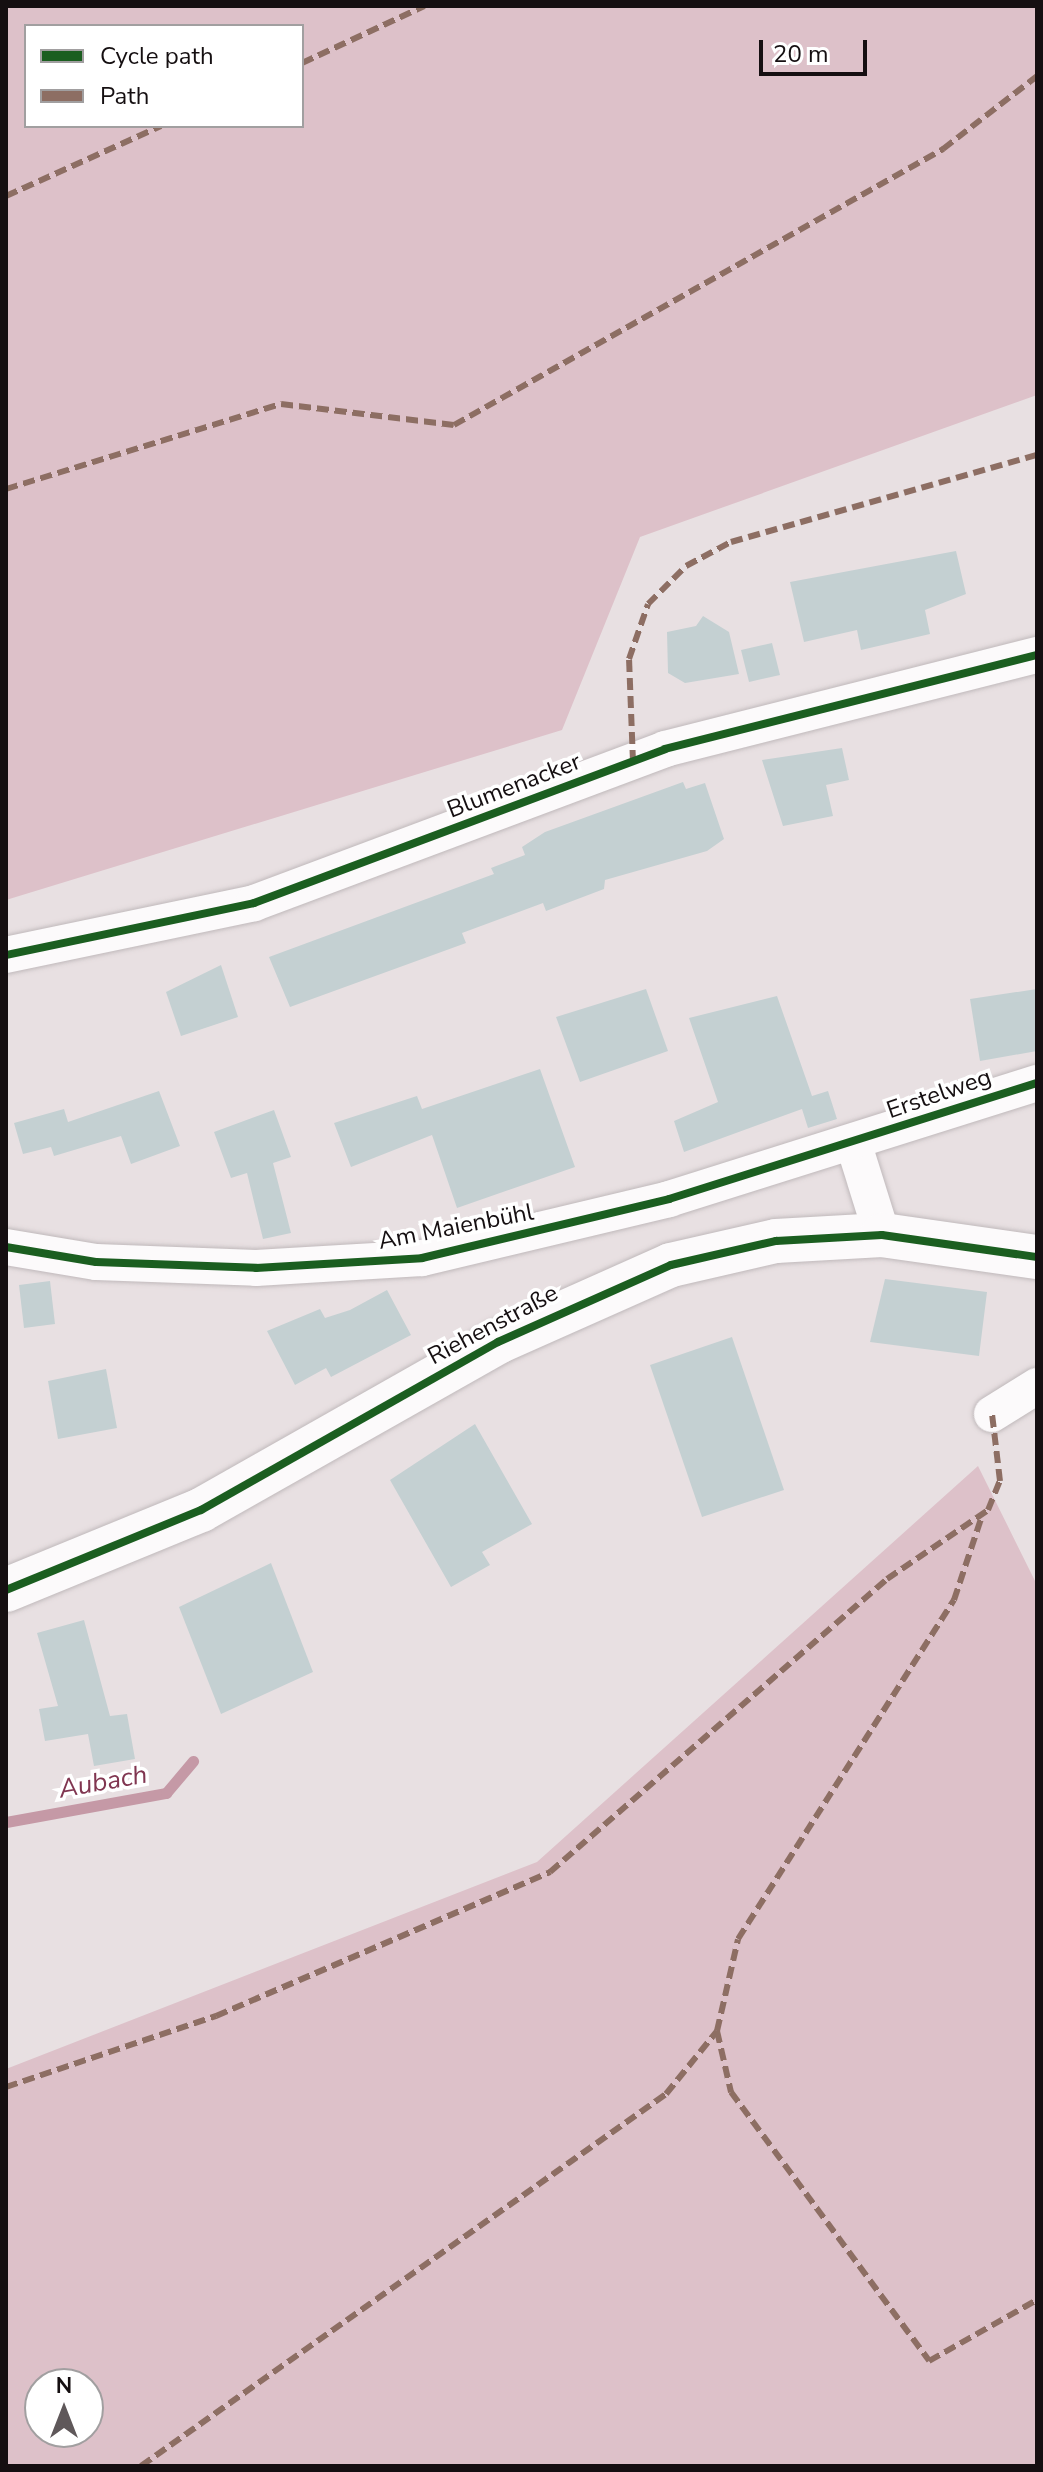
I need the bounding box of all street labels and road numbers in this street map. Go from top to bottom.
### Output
street label: Blumenacker [443,747,585,825]
street label: Erstelweg [883,1063,995,1125]
street label: Am Maienbühl [376,1198,536,1256]
street label: Riehenstraße [423,1279,563,1371]

